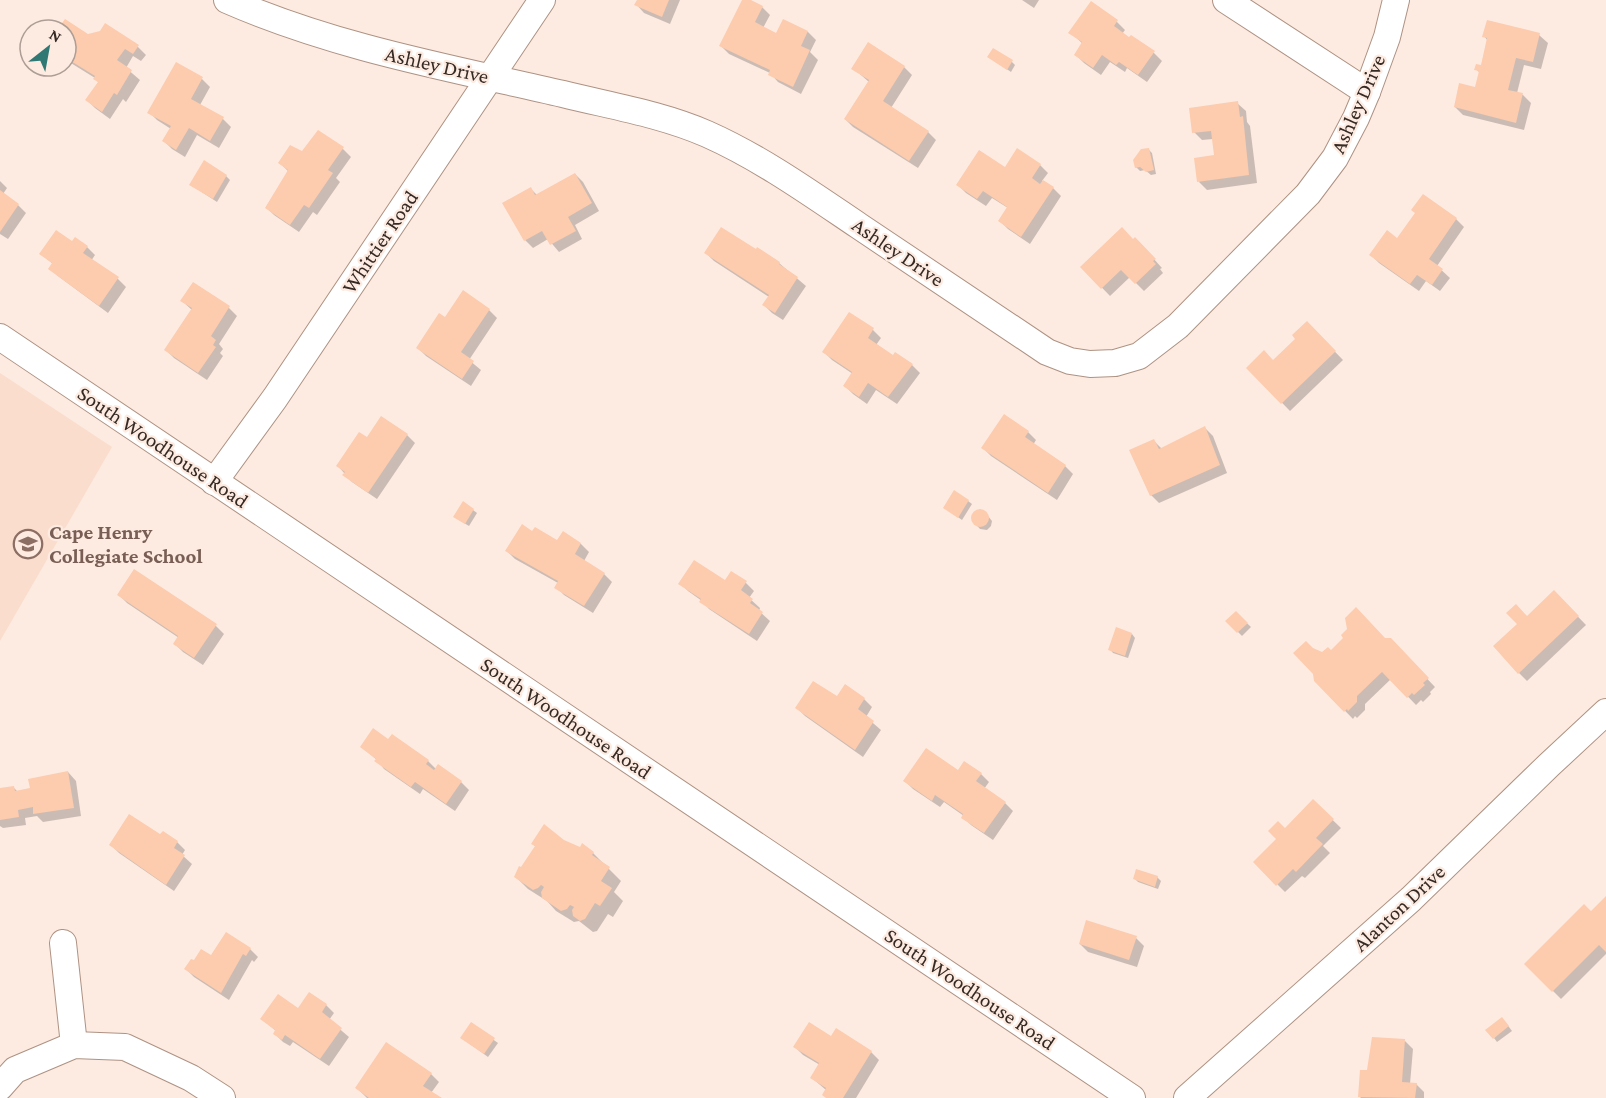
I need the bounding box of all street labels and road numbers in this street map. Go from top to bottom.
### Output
street label: Ashley Drive [383,41,491,89]
street label: Ashley Drive [1326,51,1390,157]
street label: Whittier Road [337,186,423,298]
street label: Ashley Drive [848,213,948,291]
street label: South Woodhouse Road [73,381,253,513]
street label: South Woodhouse Road [476,652,656,784]
street label: Alanton Drive [1348,859,1450,957]
street label: South Woodhouse Road [880,923,1060,1055]

